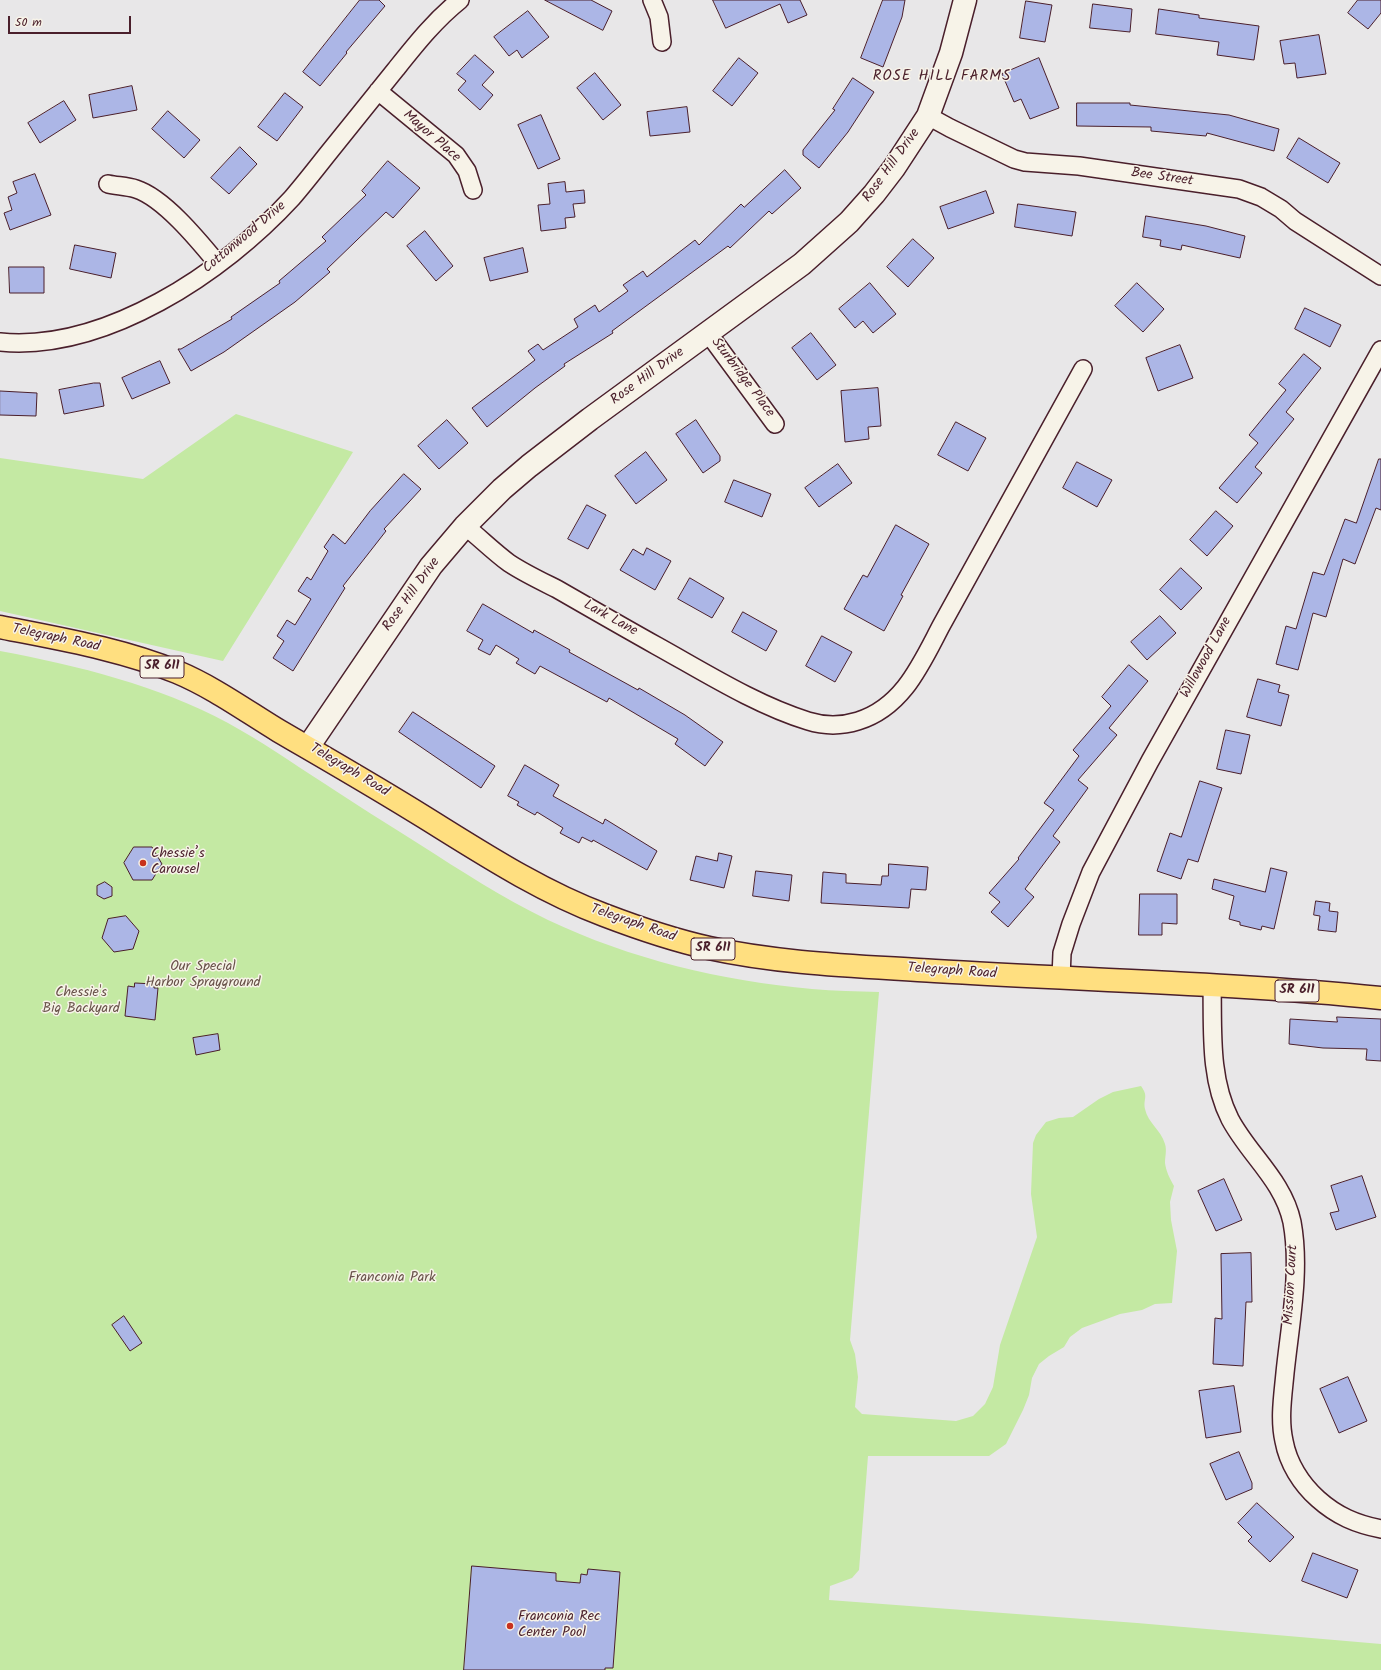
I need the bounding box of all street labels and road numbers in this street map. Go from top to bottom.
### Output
street label: Mayor Place [399,107,463,167]
street label: Rose Hill Drive [860,126,924,206]
street label: Bee Street [1130,165,1194,191]
street label: Cottonwood Drive [200,198,290,278]
street label: Sturbridge Place [707,335,777,421]
street label: Rose Hill Drive [608,345,688,409]
street label: Rose Hill Drive [380,555,444,635]
street label: Lark Lane [580,597,640,641]
street label: Willowood Lane [1178,614,1236,702]
street label: Telegraph Road [11,622,101,656]
road number: SR 611 [140,656,184,678]
street label: Telegraph Road [306,741,392,801]
street label: Telegraph Road [588,902,678,946]
road number: SR 611 [691,938,735,960]
street label: Telegraph Road [907,961,997,983]
road number: SR 611 [1275,980,1319,1002]
street label: Mission Court [1282,1244,1302,1326]

